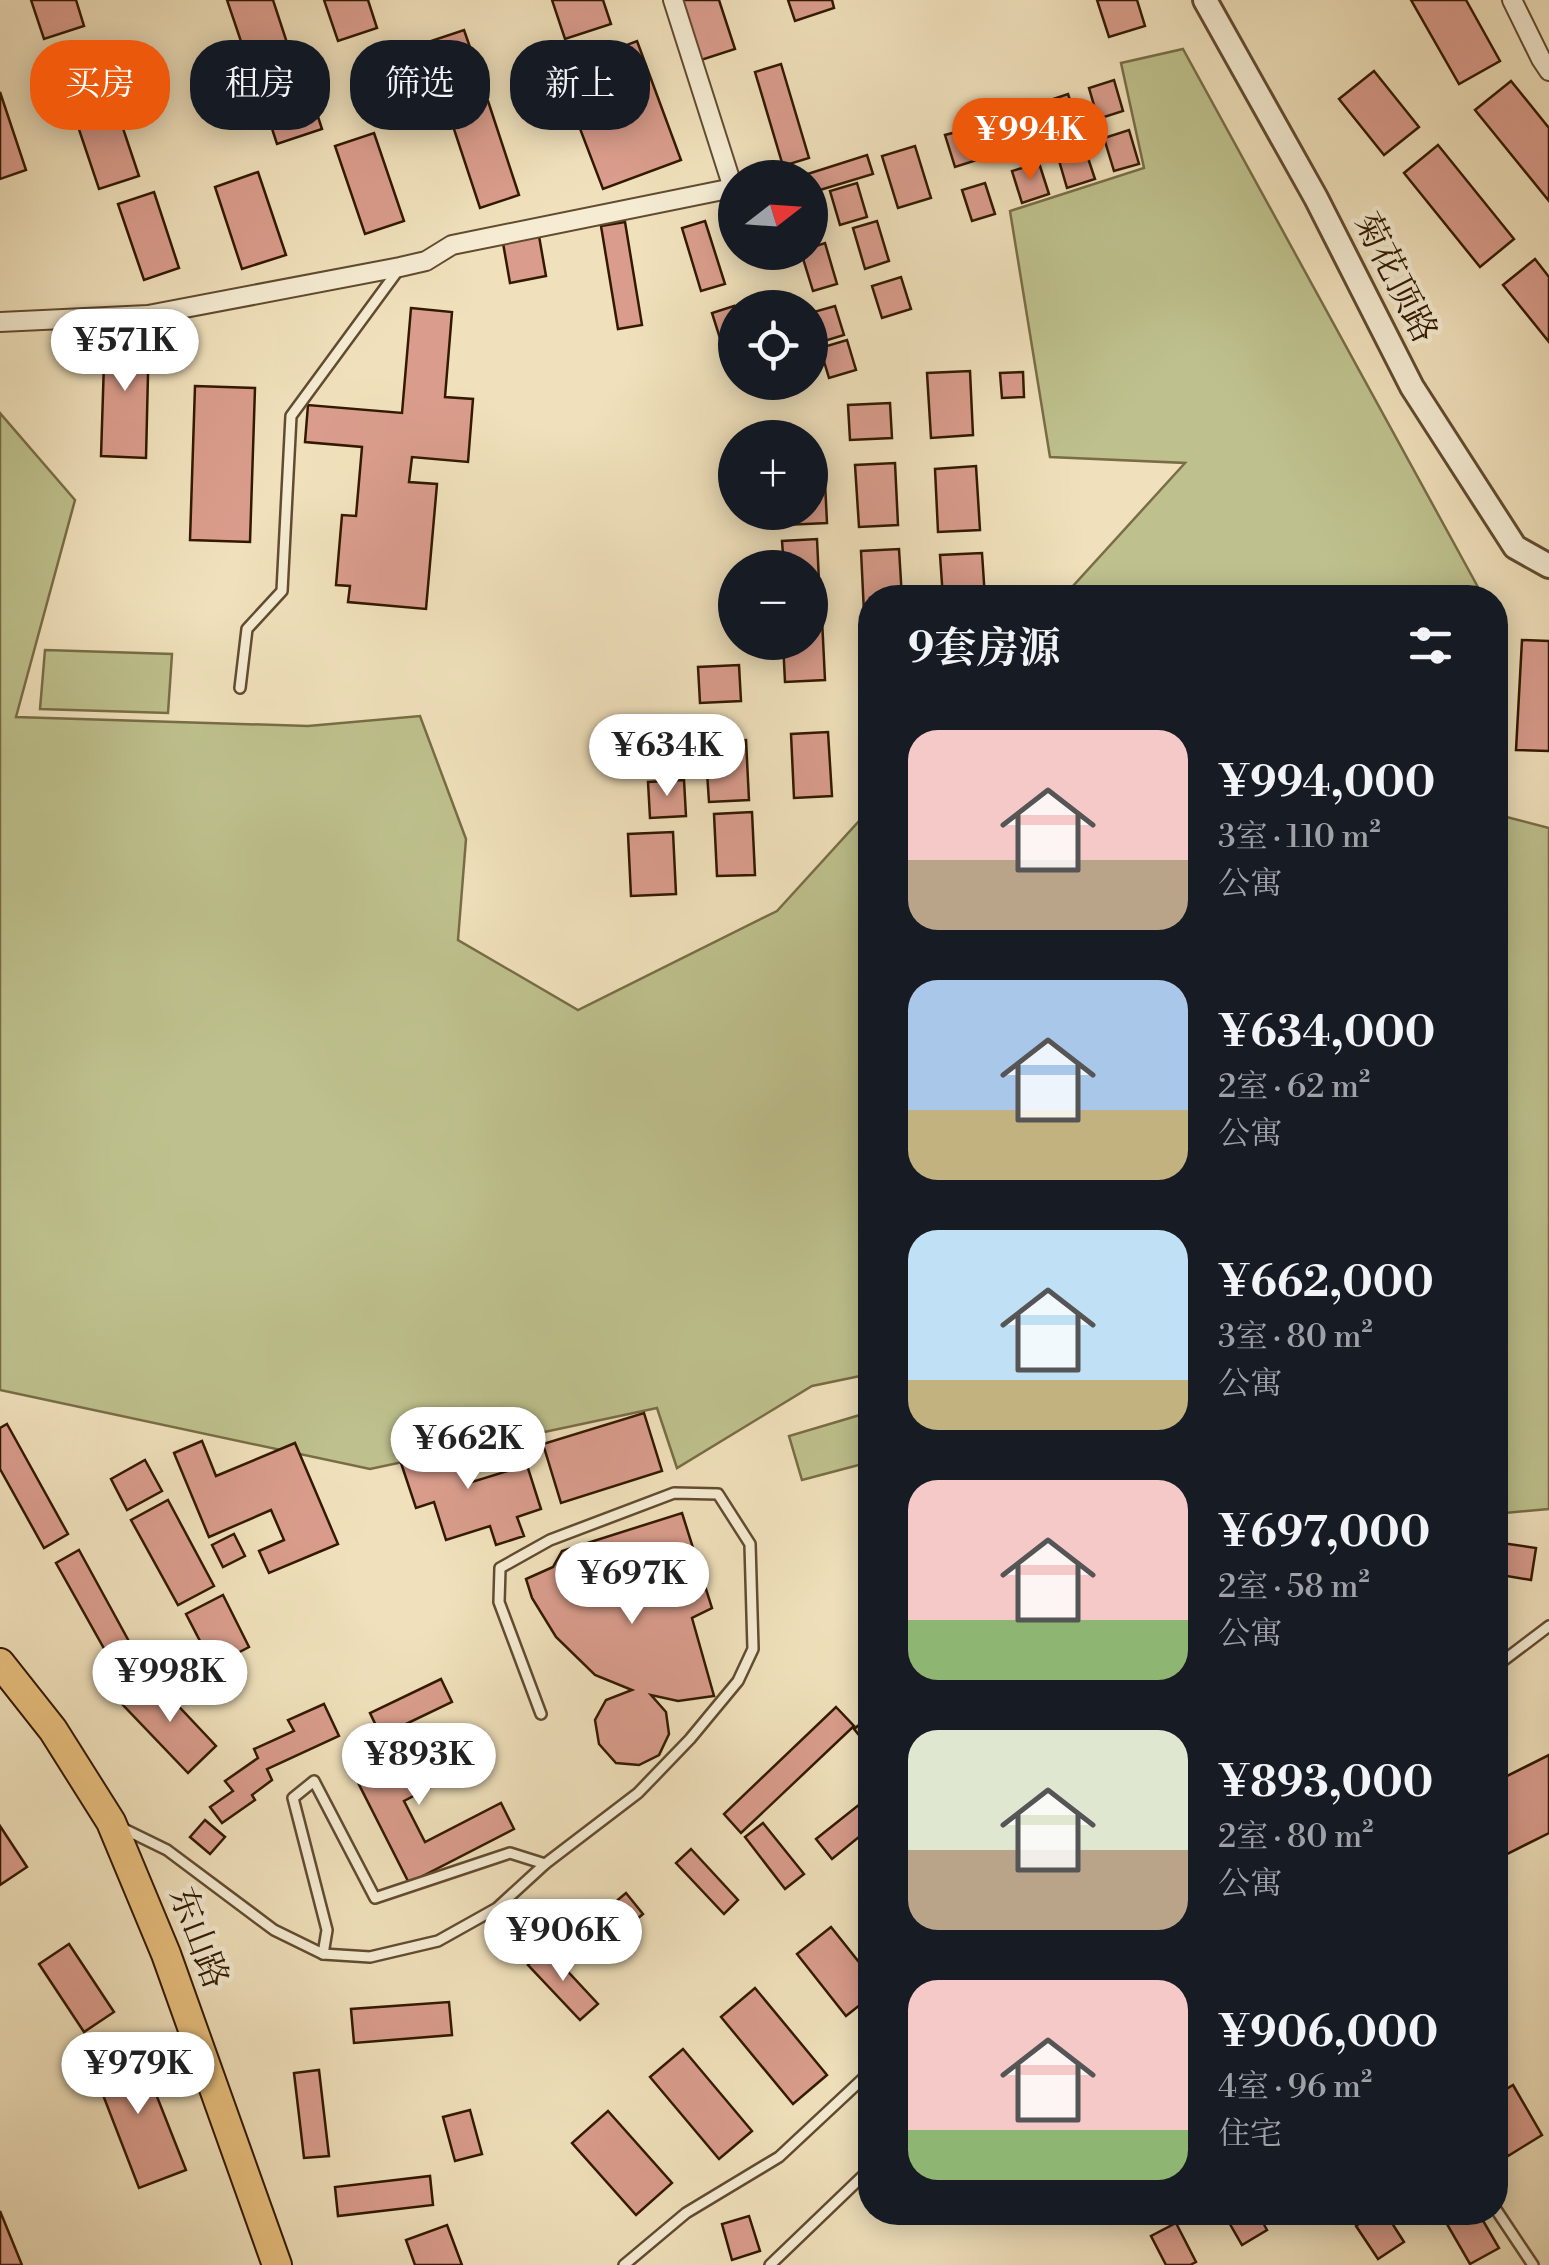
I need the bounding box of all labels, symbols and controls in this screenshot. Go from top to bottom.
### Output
chip: 买房 [30,40,170,130]
chip: 租房 [190,40,330,130]
chip: 筛选 [350,40,490,130]
chip: 新上 [510,40,650,130]
pin: ¥994K [960,98,1100,183]
text: ¥994K [974,110,1086,150]
north arrow [718,160,828,270]
map controls [718,160,828,660]
street label: 菊花顶路 [1344,206,1446,350]
button: locate [718,290,828,400]
pin: ¥571K [55,309,195,394]
text: ¥571K [73,321,177,361]
button: + [718,420,828,530]
button: − [718,550,828,660]
icon: filters [1403,618,1458,673]
text: 9套房源 [908,623,1060,676]
pin: ¥634K [597,714,737,799]
text: ¥634K [611,726,723,766]
text: ¥994,000 [1218,757,1435,810]
icon: home [988,770,1108,890]
text: 3室 · 110 m² [1218,817,1381,857]
text: 公寓 [1218,864,1282,904]
text: ¥634,000 [1218,1007,1435,1060]
icon: home [988,1020,1108,1140]
text: 2室 · 62 m² [1218,1067,1370,1107]
text: 公寓 [1218,1114,1282,1154]
text: ¥662,000 [1218,1257,1434,1310]
icon: home [988,1270,1108,1390]
text: 3室 · 80 m² [1218,1317,1373,1357]
text: 公寓 [1218,1364,1282,1404]
pin: ¥662K [398,1407,538,1492]
text: ¥662K [413,1419,523,1459]
text: ¥697,000 [1218,1507,1430,1560]
icon: home [988,1520,1108,1640]
pin: ¥697K [562,1542,702,1627]
text: ¥697K [577,1554,687,1594]
text: 2室 · 58 m² [1218,1567,1370,1607]
text: 公寓 [1218,1614,1282,1654]
pin: ¥998K [100,1640,240,1725]
text: ¥998K [114,1652,226,1692]
pin: ¥893K [349,1723,489,1808]
text: ¥893K [364,1735,474,1775]
text: ¥893,000 [1218,1757,1433,1810]
icon: home [988,1770,1108,1890]
text: 2室 · 80 m² [1218,1817,1373,1857]
text: 公寓 [1218,1864,1282,1904]
street label: 东山路 [159,1881,237,1995]
pin: ¥906K [493,1899,633,1984]
text: ¥906K [506,1911,620,1951]
text: ¥906,000 [1218,2007,1438,2060]
icon: home [988,2020,1108,2140]
pin: ¥979K [68,2032,208,2117]
text: ¥979K [83,2044,193,2084]
text: 4室 · 96 m² [1218,2067,1372,2107]
text: 住宅 [1218,2114,1282,2154]

